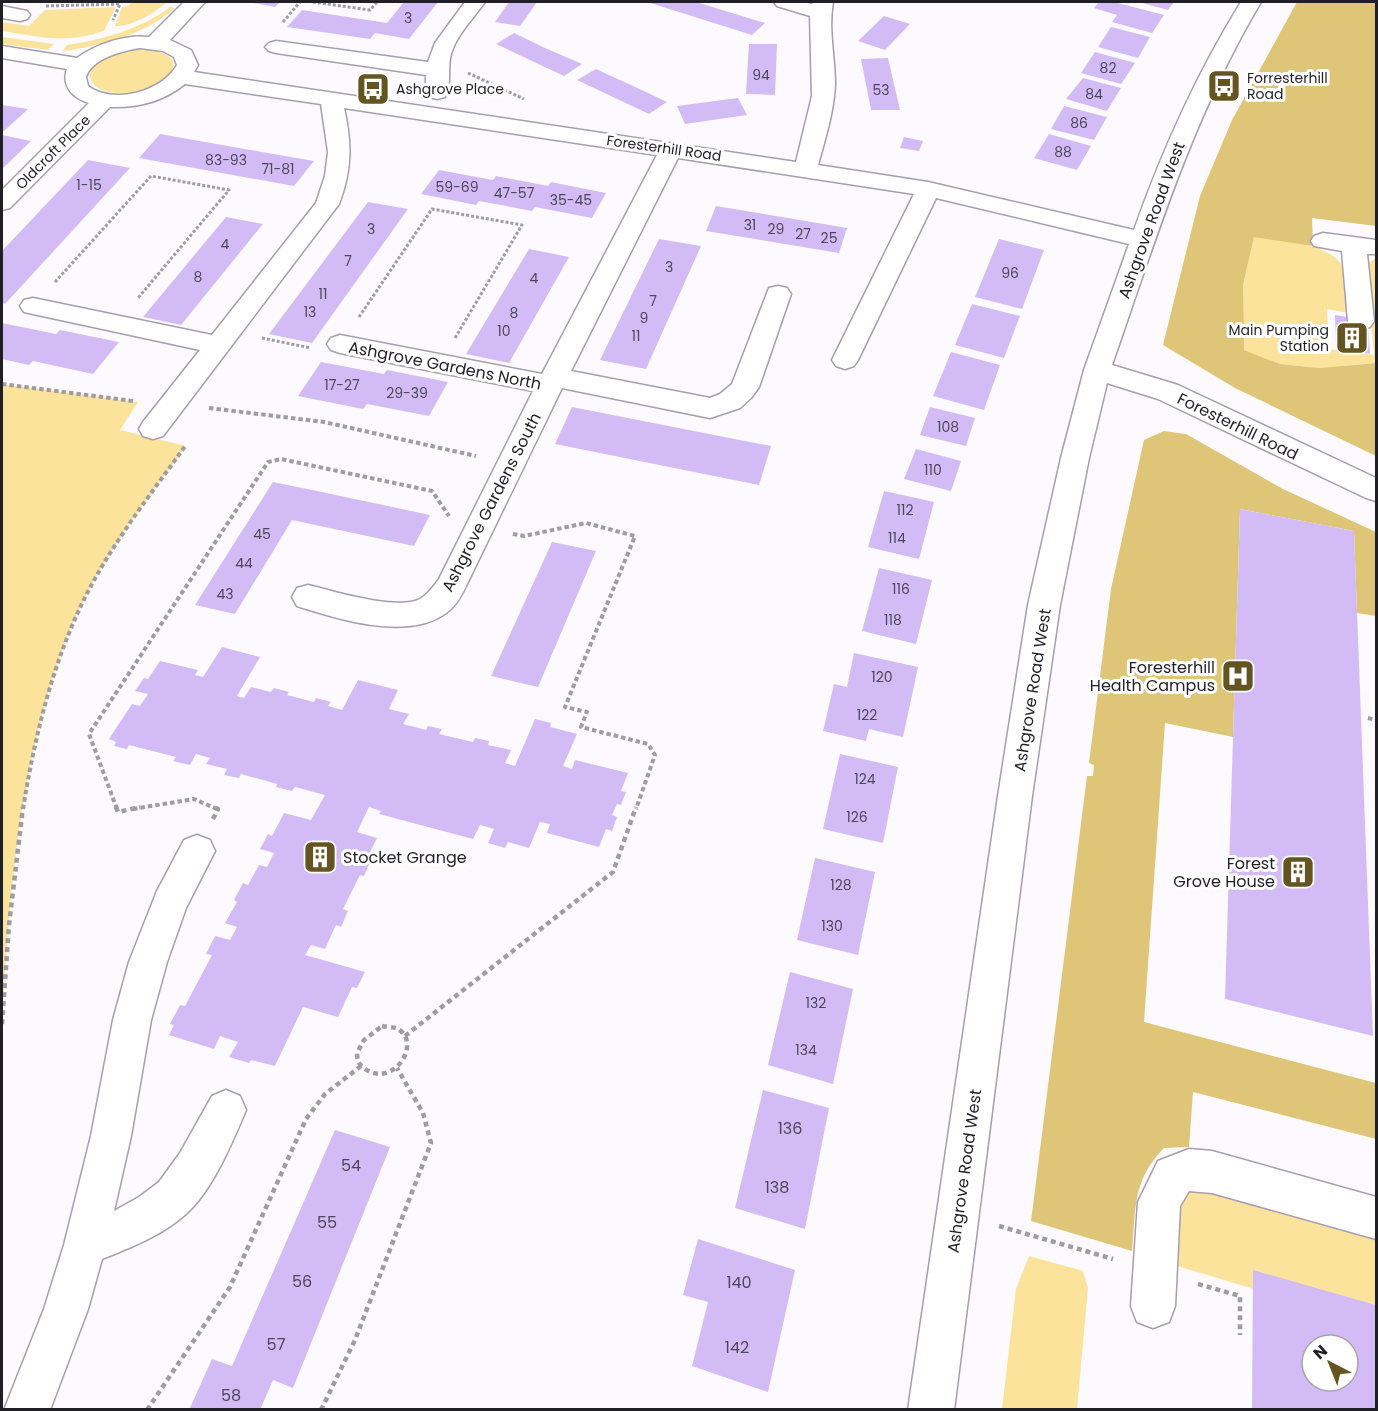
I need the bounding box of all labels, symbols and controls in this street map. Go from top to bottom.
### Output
house number: 3 [404,8,412,28]
house number: 82 [1100,58,1116,78]
house number: 94 [752,65,770,85]
bus stop icon: Forresterhill Road [1206,68,1242,104]
place label: Forresterhill Road [1247,68,1328,104]
bus stop icon: Ashgrove Place [355,71,391,107]
place label: Ashgrove Place [396,79,504,99]
house number: 53 [872,80,890,100]
house number: 84 [1085,84,1103,104]
street label: Oldcroft Place [11,110,95,194]
house number: 86 [1070,113,1088,133]
street label: Foresterhill Road [605,130,723,166]
street label: Ashgrove Road West [1112,138,1191,302]
house number: 88 [1054,142,1072,162]
house number: 83-93 [205,150,247,170]
house number: 71-81 [261,159,295,179]
house number: 1-15 [76,175,102,195]
house number: 59-69 [435,177,479,197]
house number: 47-57 [494,183,535,203]
house number: 35-45 [550,190,592,210]
house number: 31 [744,215,756,235]
house number: 3 [367,219,375,239]
house number: 29 [768,219,784,239]
house number: 27 [795,224,811,244]
house number: 25 [821,228,837,248]
house number: 4 [221,234,230,254]
house number: 7 [344,251,352,271]
house number: 3 [665,257,673,277]
house number: 96 [1001,263,1019,283]
house number: 8 [194,267,203,287]
house number: 4 [530,268,539,288]
house number: 11 [319,284,327,304]
house number: 7 [649,291,657,311]
house number: 13 [304,302,316,322]
house number: 8 [510,303,519,323]
house number: 9 [640,308,648,328]
place label: Main Pumping Station [1229,320,1329,356]
building icon: Main Pumping Station [1334,320,1370,356]
house number: 10 [497,321,511,341]
house number: 11 [632,326,640,346]
street label: Ashgrove Gardens North [347,336,543,395]
house number: 17-27 [324,375,360,395]
house number: 29-39 [386,383,428,403]
street label: Foresterhill Road [1173,387,1302,466]
street label: Ashgrove Gardens South [436,409,547,596]
house number: 108 [937,417,959,437]
house number: 110 [924,460,942,480]
house number: 112 [896,500,914,520]
house number: 45 [253,524,271,544]
house number: 114 [888,528,906,548]
house number: 44 [235,553,253,573]
house number: 116 [892,579,910,599]
house number: 43 [216,584,234,604]
street label: Ashgrove Road West [1008,607,1057,773]
house number: 118 [884,610,902,630]
place label: Foresterhill Health Campus [1090,656,1215,697]
hospital icon: Foresterhill Health Campus [1220,658,1256,694]
house number: 120 [871,667,893,687]
house number: 122 [857,705,877,725]
house number: 124 [854,769,876,789]
house number: 126 [846,807,868,827]
building icon: Stocket Grange [302,839,338,875]
place label: Stocket Grange [343,846,467,869]
place label: Forest Grove House [1173,852,1275,893]
building icon: Forest Grove House [1280,854,1316,890]
house number: 128 [830,875,852,895]
house number: 130 [821,916,843,936]
house number: 132 [806,993,826,1013]
house number: 134 [795,1040,817,1060]
street label: Ashgrove Road West [942,1088,987,1254]
house number: 136 [778,1117,802,1140]
house number: 54 [341,1154,361,1177]
house number: 138 [765,1176,789,1199]
house number: 55 [317,1211,337,1234]
house number: 56 [292,1270,312,1293]
house number: 140 [726,1271,752,1294]
house number: 57 [267,1333,286,1356]
north arrow [1300,1333,1360,1393]
house number: 142 [725,1336,749,1359]
text: N [1308,1340,1332,1365]
house number: 58 [221,1384,241,1407]

